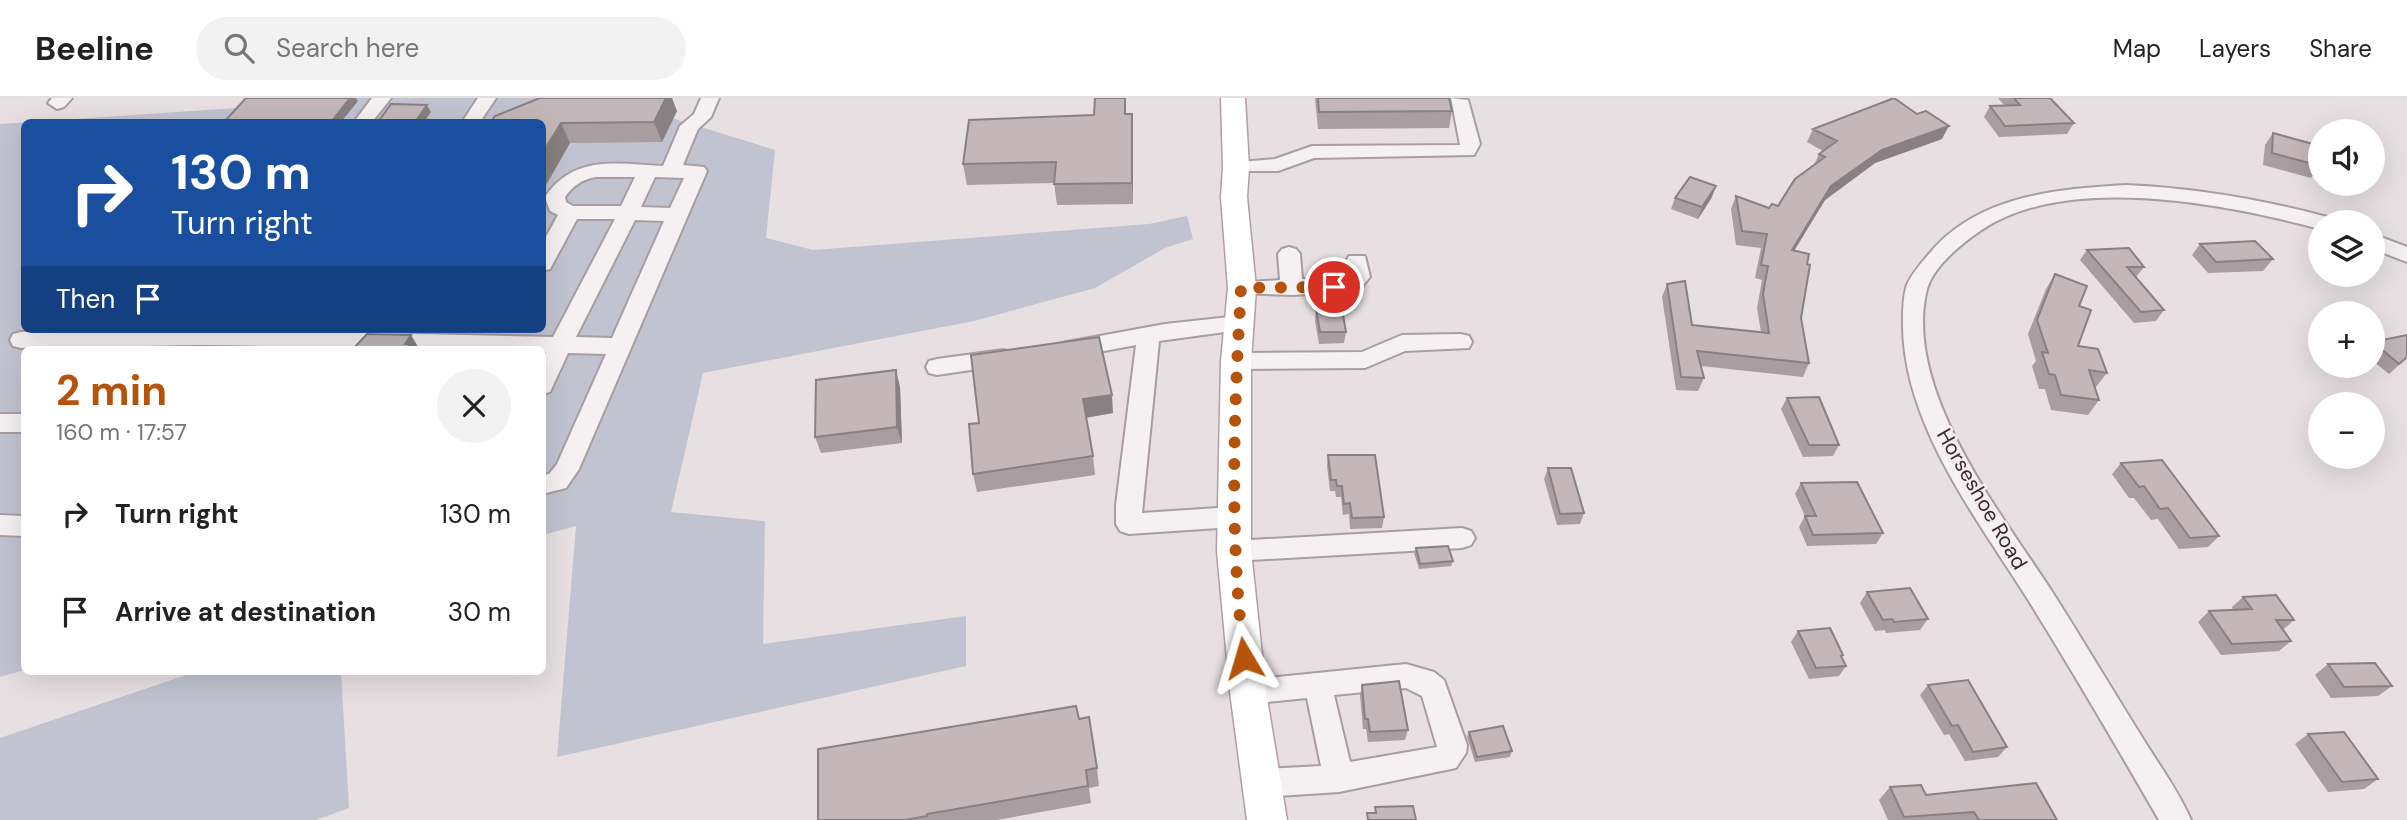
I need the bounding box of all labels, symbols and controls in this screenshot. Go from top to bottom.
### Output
search box [196,17,686,80]
text: Beeline [35,27,154,70]
icon: search [220,29,258,67]
text: Search here [276,31,419,65]
text: Map [2113,33,2161,64]
text: Layers [2199,33,2271,64]
text: Share [2309,33,2372,64]
map controls [2308,119,2385,469]
button: sound [2308,119,2385,196]
text: 130 m [171,140,311,204]
icon: right [56,147,147,238]
text: Turn right [171,202,313,244]
button: layers [2308,210,2385,287]
pin [1304,257,1364,317]
icon: arrive [1315,268,1353,306]
icon: arrive [129,280,167,318]
text: Then [56,282,115,316]
button: + [2308,301,2385,378]
text: 2 min [56,363,167,418]
button: close [437,369,511,443]
button: − [2308,392,2385,469]
text: 160 m · 17:57 [56,417,187,447]
street label: Horseshoe Road [1930,423,2034,575]
icon: right [56,495,94,533]
text: Turn right [115,497,239,531]
text: 130 m [440,497,511,531]
icon: arrive [56,593,94,631]
text: Arrive at destination [115,595,376,629]
text: 30 m [448,595,511,629]
position arrow [1207,621,1281,695]

